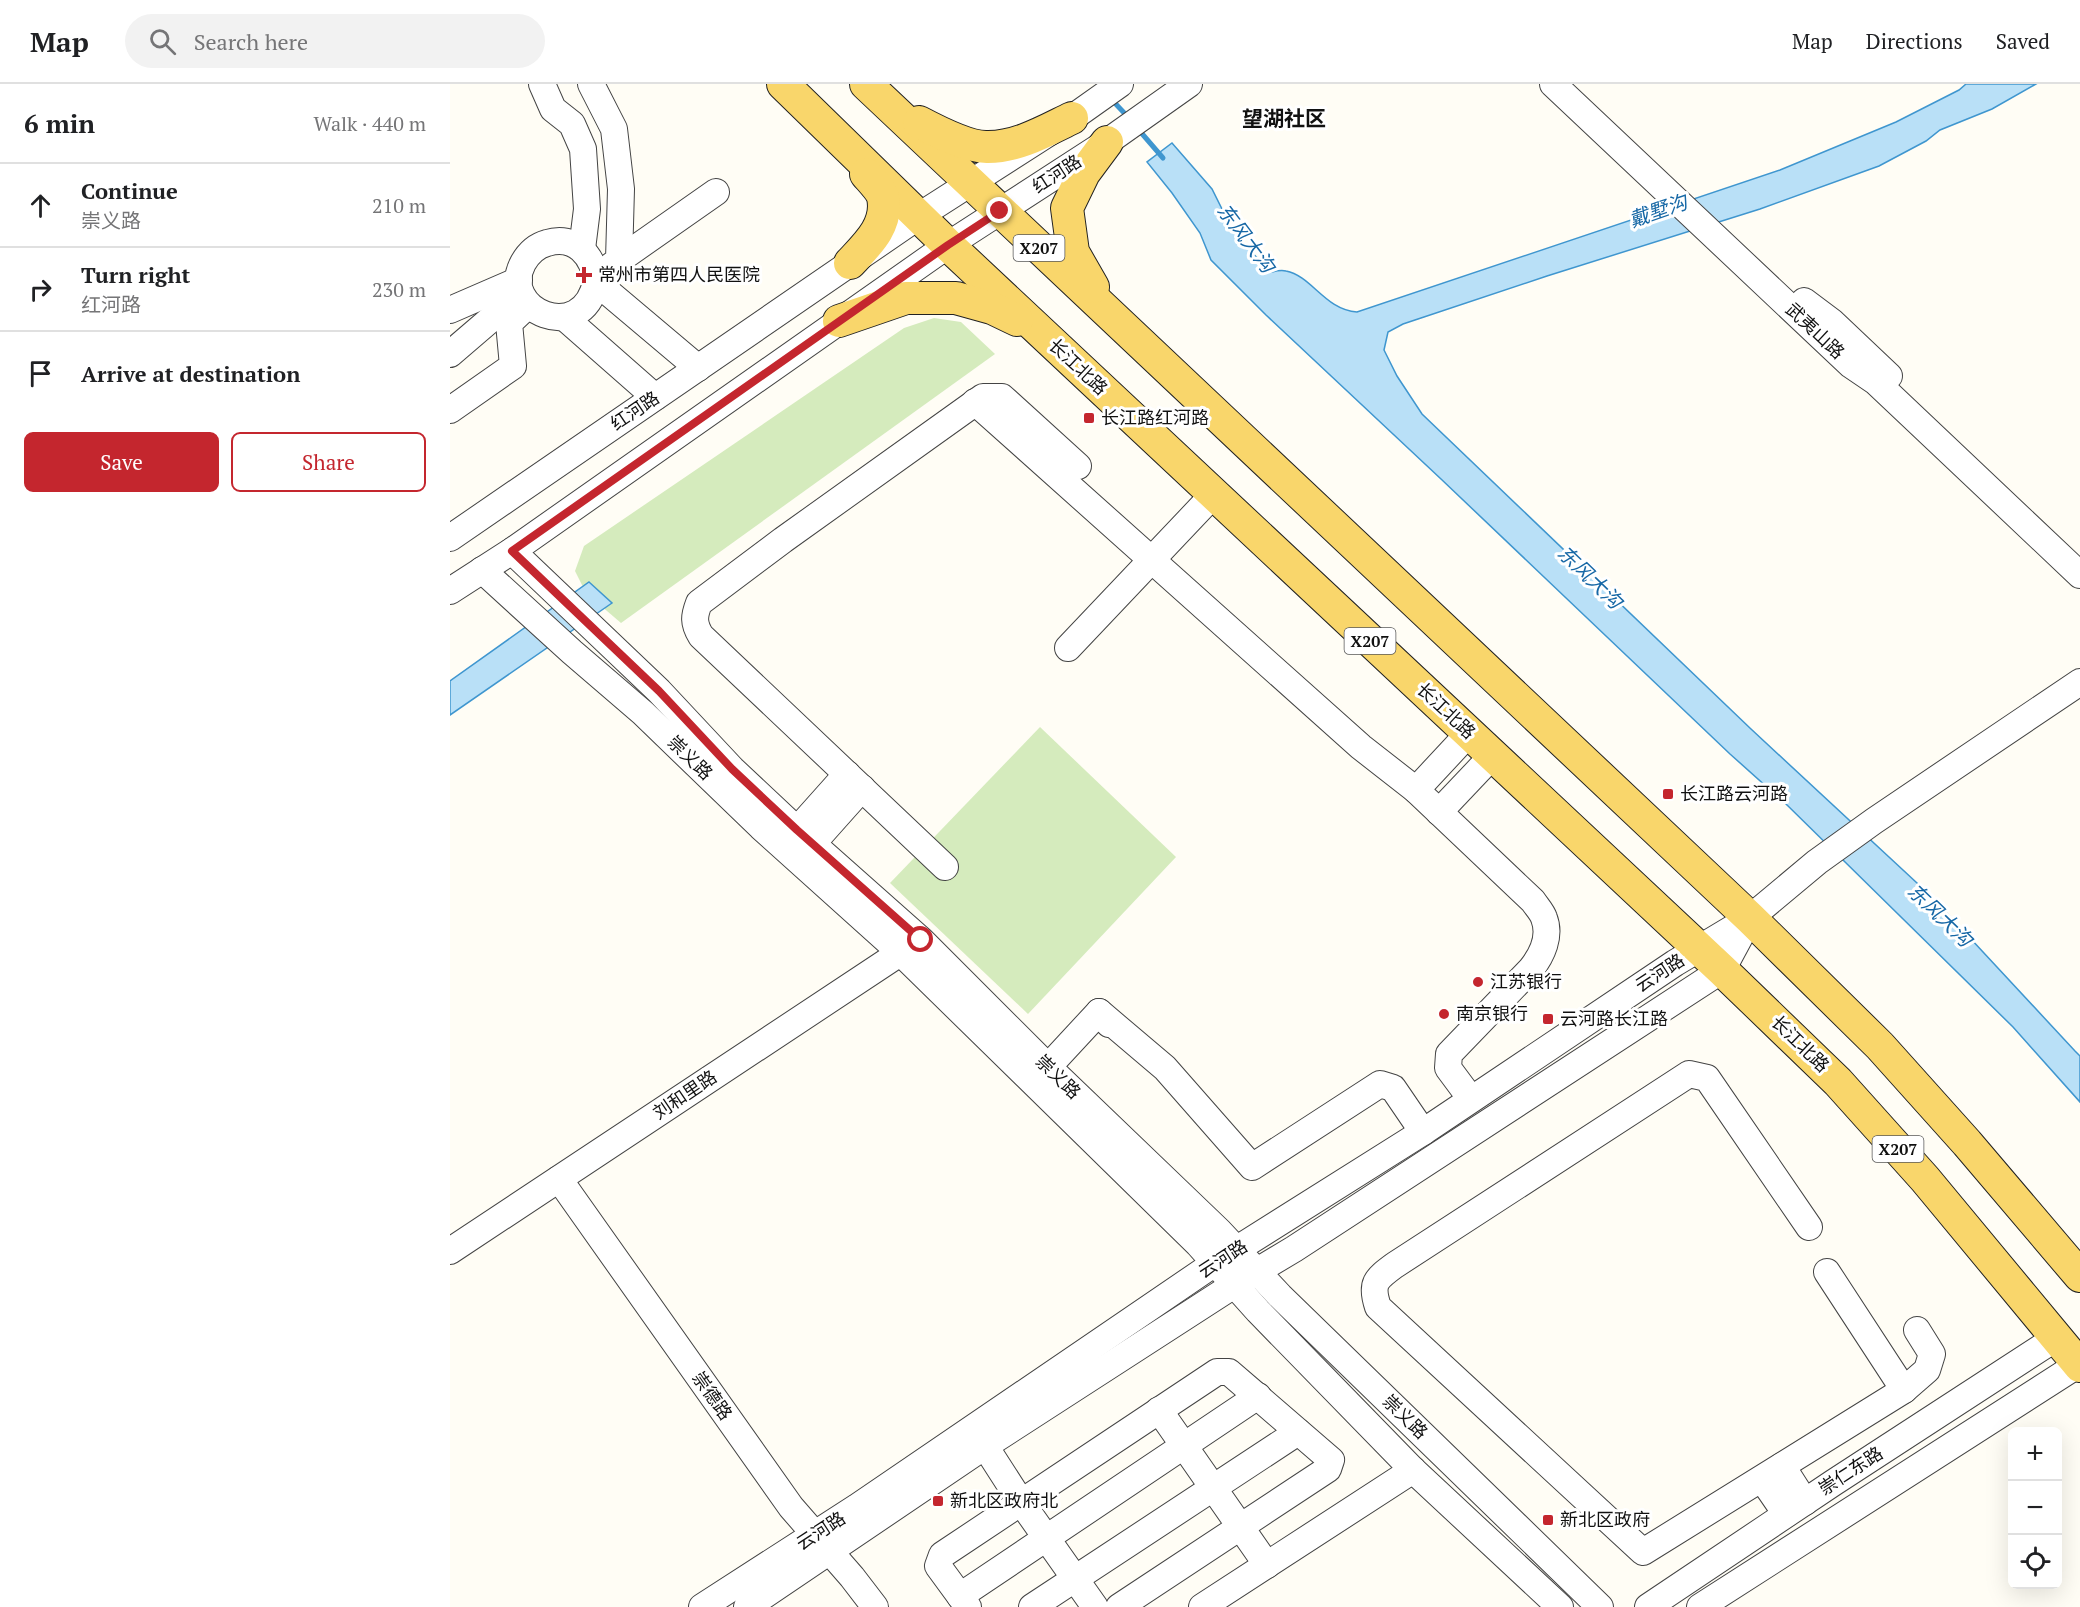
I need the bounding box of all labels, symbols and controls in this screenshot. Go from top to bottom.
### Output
search box [125,14,545,68]
text: Map [30,23,89,60]
icon: search [146,25,179,58]
text: Search here [194,27,308,56]
text: Map [1792,27,1833,55]
text: Directions [1866,27,1963,55]
text: Saved [1996,27,2050,55]
district label: 望湖社区 [1242,104,1326,132]
text: 6 min [24,106,95,140]
text: Walk · 440 m [314,110,426,137]
street label: 红河路 [1027,148,1086,198]
text: Continue [81,176,178,205]
water label: 戴墅沟 [1625,187,1692,233]
icon: ahead [24,189,57,222]
text: 210 m [372,192,426,219]
route end [986,197,1012,223]
water label: 东风大沟 [1212,198,1282,279]
text: 崇义路 [81,207,141,234]
road number: X207 [1014,235,1064,261]
text: Turn right [81,260,190,289]
place label: 常州市第四人民医院 [598,262,760,286]
marker: 常州市第四人民医院 [575,266,593,284]
icon: right [24,273,57,306]
text: 230 m [372,276,426,303]
text: 红河路 [81,291,141,318]
street label: 武夷山路 [1781,297,1850,364]
street label: 长江北路 [1044,333,1113,400]
icon: arrive [24,357,57,390]
text: Arrive at destination [81,359,300,388]
street label: 红河路 [605,385,664,435]
place label: 长江路红河路 [1101,405,1209,429]
marker: 长江路红河路 [1082,411,1096,425]
button: Save [24,432,219,492]
button: Share [231,432,426,492]
water label: 东风大沟 [1552,539,1630,616]
road number: X207 [1344,628,1396,654]
street label: 长江北路 [1412,677,1481,744]
street label: 崇义路 [663,730,718,785]
place label: 长江路云河路 [1680,781,1788,805]
marker: 长江路云河路 [1661,787,1675,801]
water label: 东风大沟 [1902,877,1980,954]
route start [907,926,933,952]
street label: 云河路 [1630,947,1689,997]
place label: 江苏银行 [1490,969,1562,993]
marker: 江苏银行 [1471,975,1485,989]
place label: 南京银行 [1456,1001,1528,1025]
place label: 云河路长江路 [1560,1006,1668,1030]
marker: 南京银行 [1437,1007,1451,1021]
street label: 长江北路 [1766,1010,1835,1077]
marker: 云河路长江路 [1541,1012,1555,1026]
street label: 崇义路 [1031,1049,1086,1104]
street label: 刘和里路 [648,1064,721,1124]
road number: X207 [1872,1136,1924,1162]
street label: 云河路 [1193,1233,1252,1283]
street label: 崇德路 [688,1366,738,1424]
street label: 崇义路 [1378,1389,1433,1444]
map controls [2008,1427,2062,1589]
button: + [2008,1427,2062,1481]
street label: 崇仁东路 [1814,1440,1887,1500]
button: − [2008,1481,2062,1535]
place label: 新北区政府北 [950,1488,1058,1512]
marker: 新北区政府北 [931,1494,945,1508]
street label: 云河路 [791,1505,850,1555]
place label: 新北区政府 [1560,1507,1650,1531]
marker: 新北区政府 [1541,1513,1555,1527]
button: locate [2008,1535,2062,1589]

